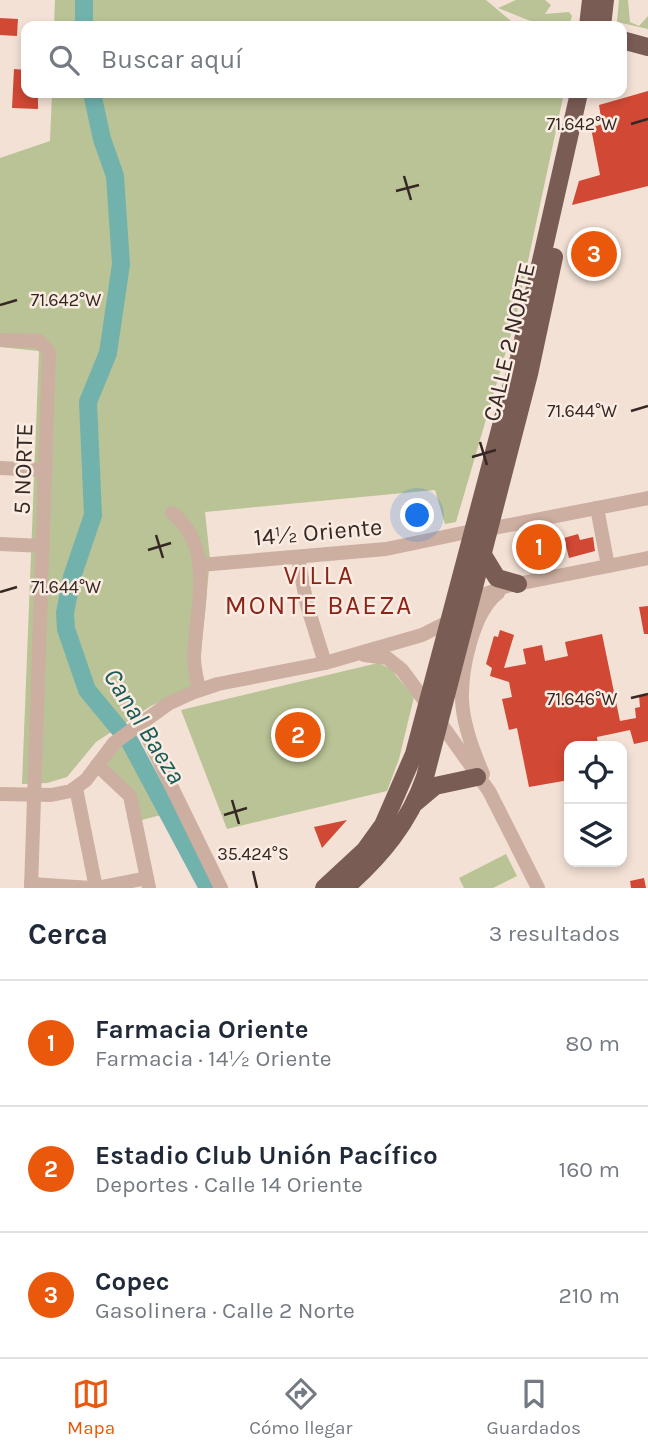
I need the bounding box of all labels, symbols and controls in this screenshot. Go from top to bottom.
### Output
search box [21,21,627,98]
icon: search [45,41,83,79]
text: Buscar aquí [101,44,243,75]
text: 71.642°W [547,113,617,135]
pin: 3 [571,228,617,280]
street label: CALLE 2 NORTE [477,260,541,424]
text: 71.642°W [31,289,101,311]
text: 71.644°W [547,400,617,422]
street label: 5 NORTE [7,423,39,515]
your location [400,498,434,532]
street label: 14½ Oriente [253,512,383,552]
pin: 1 [516,521,562,573]
district label: VILLA MONTE BAEZA [225,560,413,621]
text: 71.644°W [31,576,101,598]
water label: Canal Baeza [97,663,192,790]
text: 71.646°W [547,688,617,710]
pin: 2 [275,709,321,761]
map controls [564,741,627,867]
button: locate [564,741,627,804]
button: layers [564,804,627,867]
text: 35.424°S [217,843,289,865]
text: Cerca [28,916,108,952]
text: 3 resultados [489,920,620,947]
text: Farmacia Oriente [95,1014,308,1045]
text: 1 [47,1030,55,1057]
text: 80 m [565,1030,620,1057]
text: Farmacia · 14½ Oriente [95,1045,332,1072]
text: Estadio Club Unión Pacífico [95,1140,438,1171]
text: 2 [44,1156,58,1183]
text: 160 m [559,1156,620,1183]
text: Deportes · Calle 14 Oriente [95,1171,363,1198]
text: Copec [95,1266,170,1297]
text: 3 [44,1282,58,1309]
text: 210 m [558,1282,620,1309]
text: Gasolinera · Calle 2 Norte [95,1297,355,1324]
tab: Mapa [67,1375,115,1439]
tab: Cómo llegar [249,1375,352,1439]
tab: Guardados [487,1375,581,1439]

